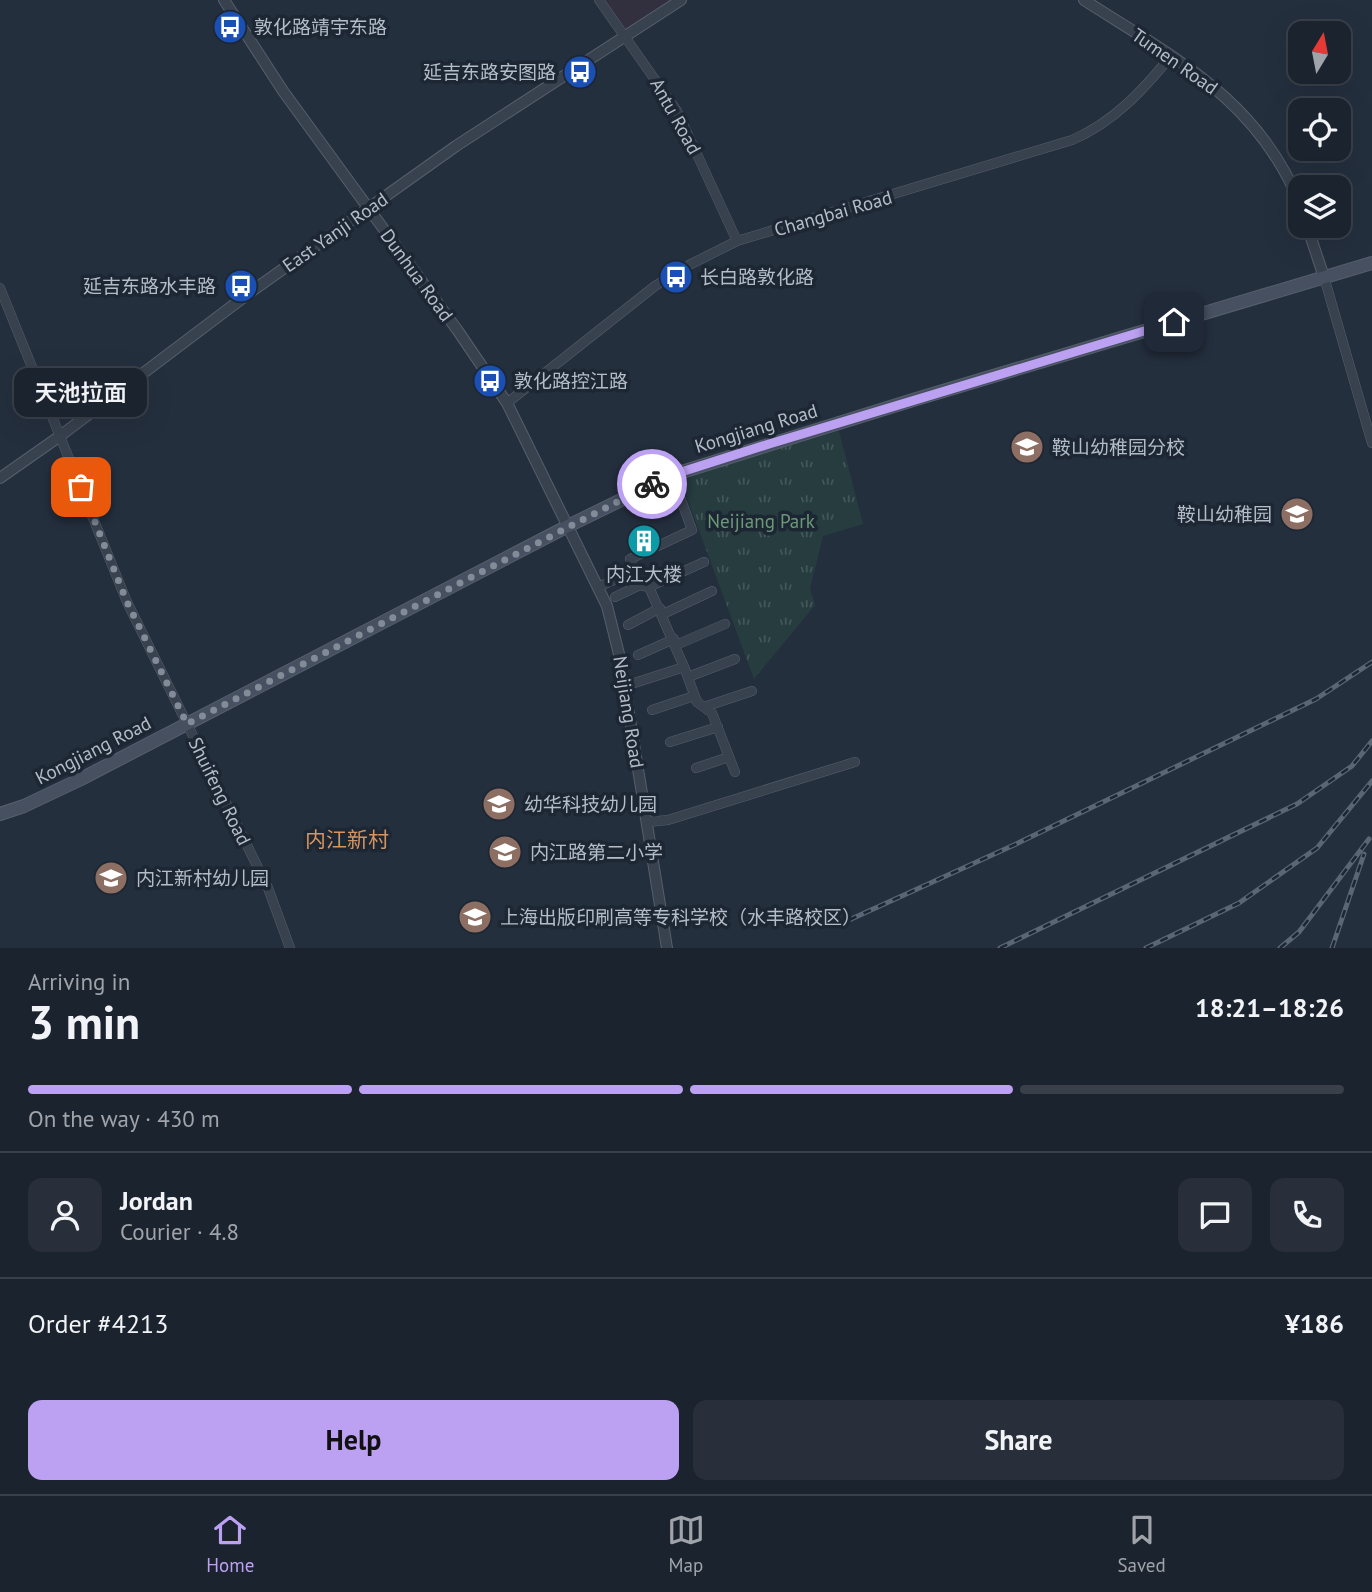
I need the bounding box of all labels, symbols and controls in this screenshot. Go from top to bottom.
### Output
bus stop icon: 敦化路靖宇东路 [211,8,249,46]
place label: 敦化路靖宇东路 [254,15,387,39]
north arrow [1288,21,1351,84]
map controls [1288,21,1351,238]
street label: Tumen Road [1127,23,1223,99]
bus stop icon: 延吉东路安图路 [561,53,599,91]
place label: 延吉东路安图路 [423,60,556,84]
street label: Antu Road [645,74,707,158]
button: locate [1288,98,1351,161]
button: layers [1288,175,1351,238]
street label: Changbai Road [771,185,895,241]
street label: East Yanji Road [278,187,392,277]
street label: Dunhua Road [375,224,459,326]
bus stop icon: 长白路敦化路 [657,258,695,296]
place label: 长白路敦化路 [700,265,814,289]
bus stop icon: 延吉东路水丰路 [222,267,260,305]
place label: 延吉东路水丰路 [83,274,216,298]
pin [1144,292,1204,352]
icon: home [1155,303,1193,341]
bus stop icon: 敦化路控江路 [471,362,509,400]
callout: 天池拉面 [14,368,148,417]
place label: 敦化路控江路 [514,369,628,393]
text: 天池拉面 [35,378,127,407]
street label: Kongjiang Road [692,398,820,458]
school or university icon: 鞍山幼稚园分校 [1008,428,1046,466]
place label: 鞍山幼稚园分校 [1052,435,1185,459]
courier [617,449,687,519]
pin [51,457,111,517]
icon: bike [633,465,671,503]
icon: bag [62,468,100,506]
school or university icon: 鞍山幼稚园 [1278,495,1316,533]
place label: 鞍山幼稚园 [1177,502,1272,526]
park label: Neijiang Park [707,509,815,533]
building icon: 内江大楼 [625,522,663,560]
place label: 内江大楼 [606,562,682,586]
street label: Neijiang Road [608,654,650,770]
street label: Kongjiang Road [31,710,155,790]
street label: Shuifeng Road [184,733,256,849]
school or university icon: 幼华科技幼儿园 [480,785,518,823]
place label: 幼华科技幼儿园 [524,792,657,816]
district label: 内江新村 [305,826,389,853]
school or university icon: 内江路第二小学 [486,833,524,871]
place label: 内江路第二小学 [530,840,663,864]
school or university icon: 内江新村幼儿园 [92,859,130,897]
place label: 内江新村幼儿园 [136,866,269,890]
school or university icon: 上海出版印刷高等专科学校（水丰路校区） [456,898,494,936]
place label: 上海出版印刷高等专科学校（水丰路校区） [500,905,861,929]
text: Arriving in [28,967,130,996]
text: 18:21–18:26 [1195,991,1344,1024]
text: 3 min [28,992,140,1052]
text: On the way · 430 m [28,1104,220,1133]
button: person [28,1178,102,1252]
button: chat [1178,1178,1252,1252]
button: phone [1270,1178,1344,1252]
text: Jordan [120,1184,193,1217]
text: Courier · 4.8 [120,1217,239,1246]
text: Order #4213 [28,1307,168,1340]
text: ¥186 [1285,1307,1344,1340]
button: Help [28,1400,679,1480]
button: Share [693,1400,1344,1480]
tab: Home [206,1511,254,1577]
tab: Map [667,1511,705,1577]
tab: Saved [1117,1511,1166,1577]

